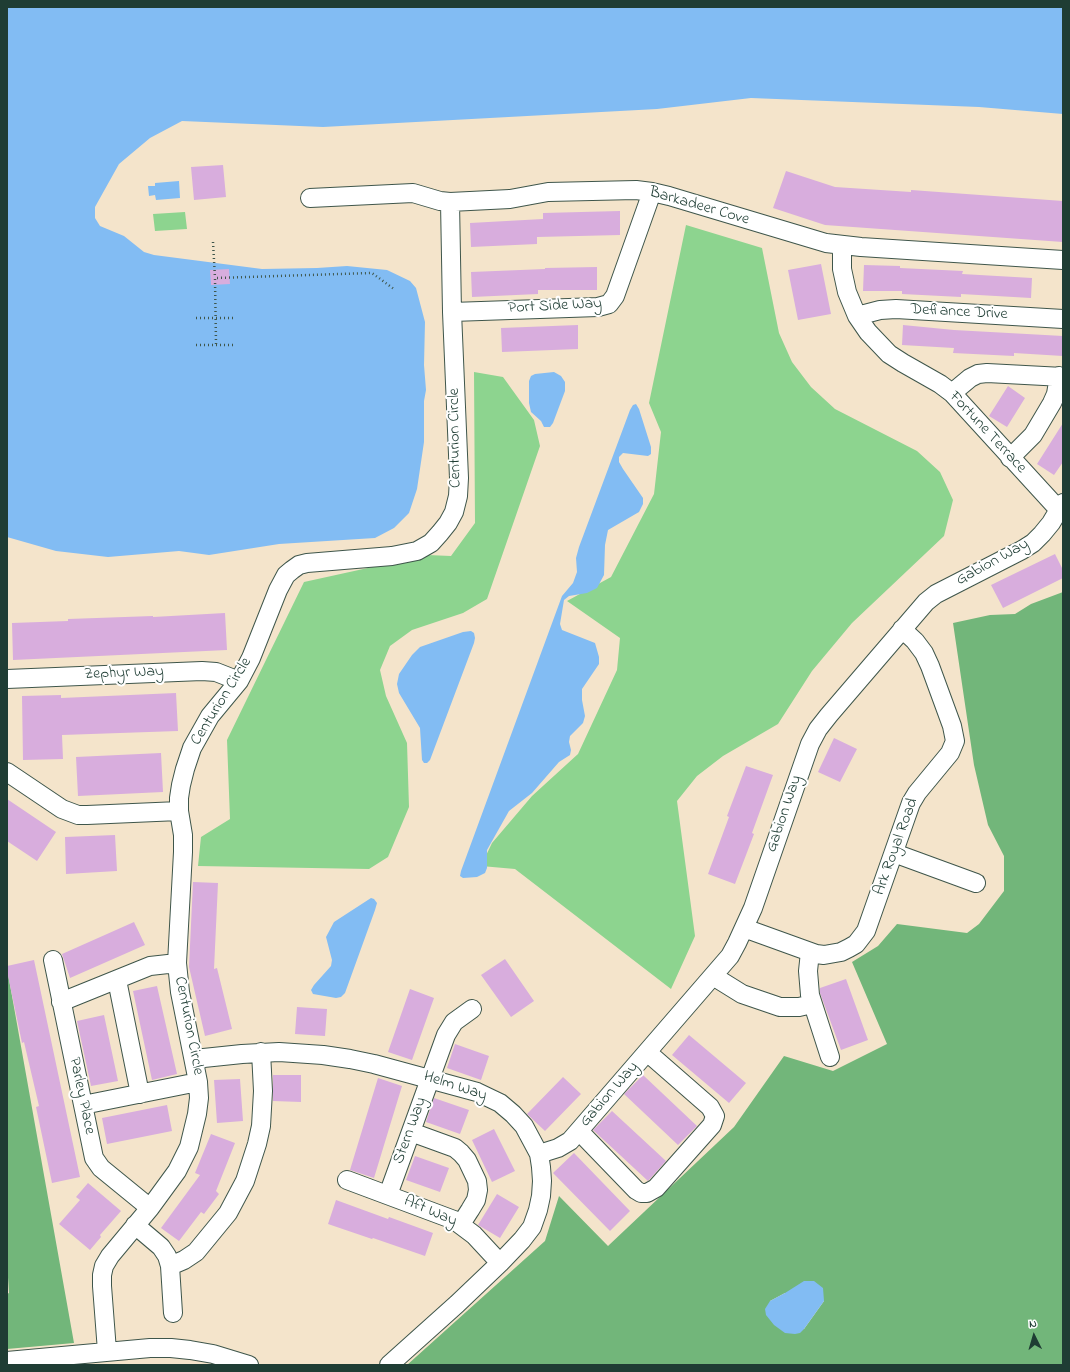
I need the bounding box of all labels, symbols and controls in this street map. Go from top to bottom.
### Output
street label: Barkadeer Cove [647,184,751,230]
street label: Port Side Way [507,295,603,319]
street label: Defiance Drive [910,301,1008,325]
street label: Centurion Circle [446,388,466,488]
street label: Fortune Terrace [944,388,1030,478]
street label: Gabion Way [953,535,1033,591]
street label: Centurion Circle [187,655,257,749]
street label: Zephyr Way [84,663,164,685]
street label: Gabion Way [763,773,807,855]
street label: Ark Royal Road [871,796,923,898]
street label: Centurion Circle [169,975,207,1077]
street label: Parley Place [63,1056,99,1136]
street label: Gabion Way [576,1058,644,1132]
street label: Helm Way [421,1068,489,1106]
street label: Stern Way [390,1095,432,1167]
street label: Aft Way [400,1192,460,1232]
north arrow [1014,1316,1054,1356]
text: N [1029,1316,1037,1332]

